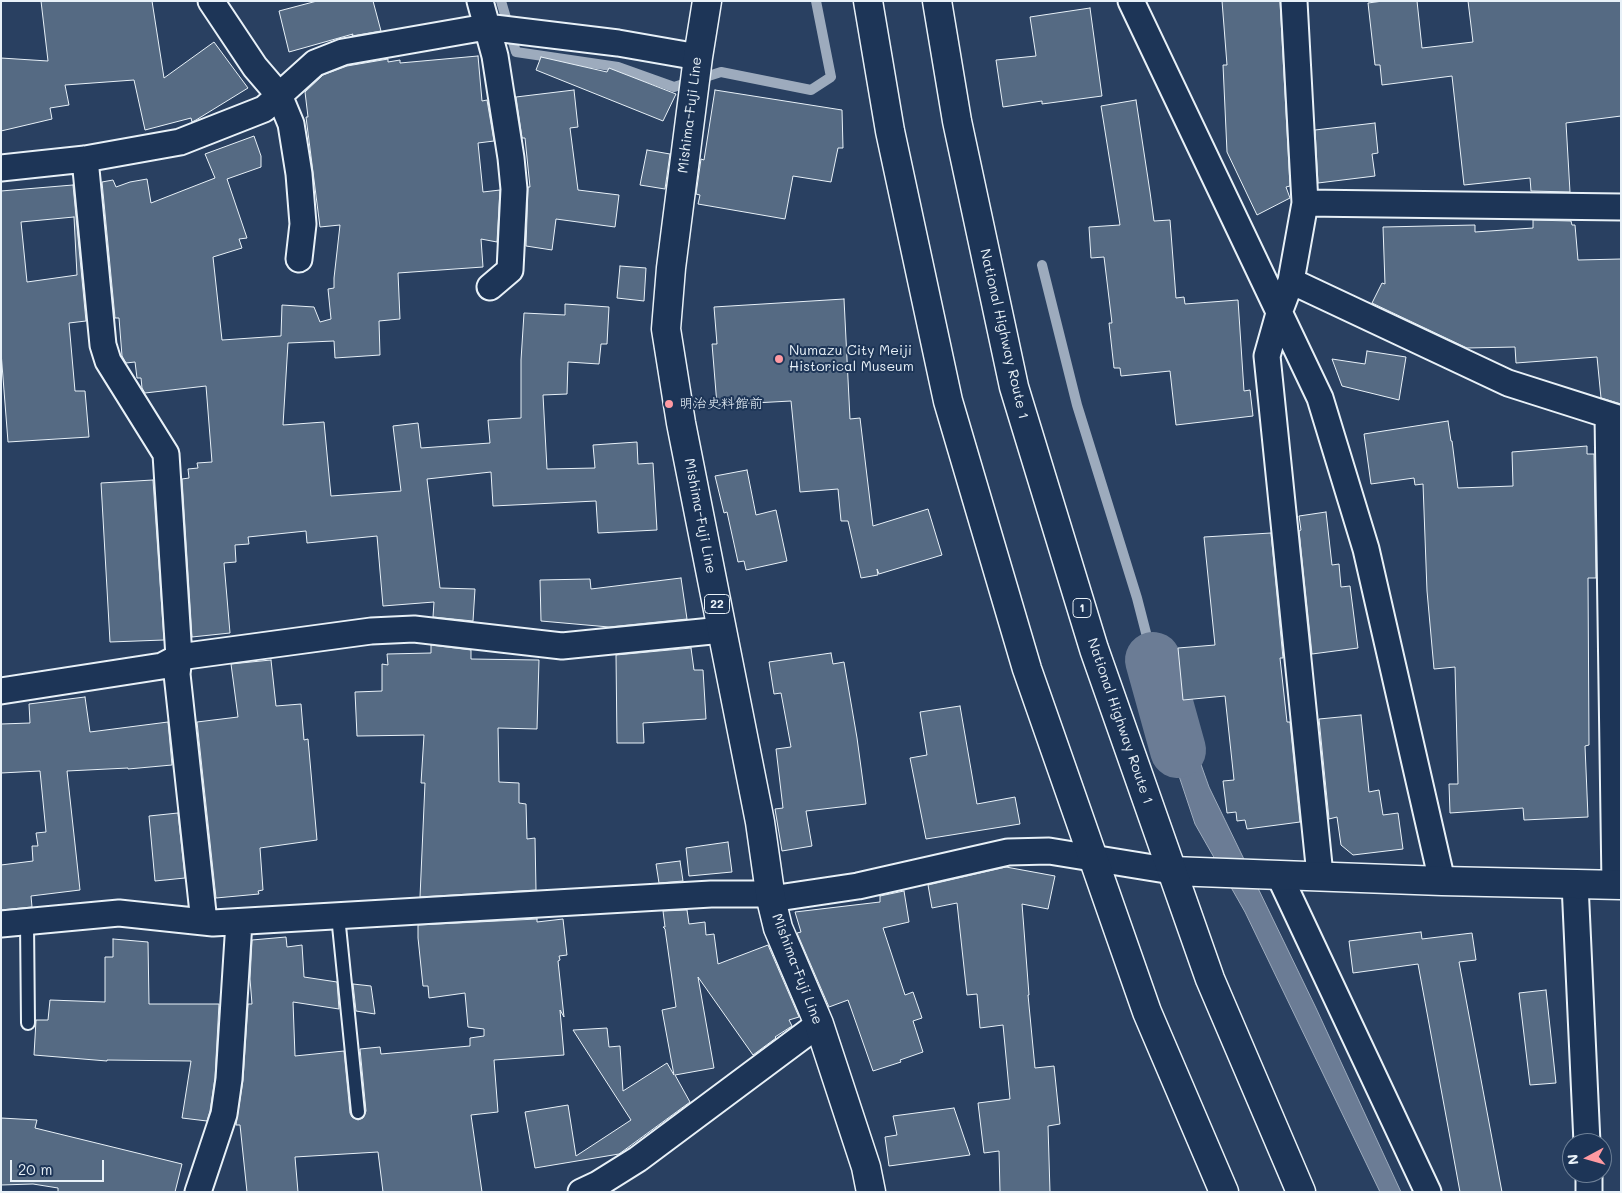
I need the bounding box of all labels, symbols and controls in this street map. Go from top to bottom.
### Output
street label: Mishima-Fuji Line [675,56,705,174]
street label: National Highway Route 1 [976,247,1032,421]
place label: Numazu City Meiji Historical Museum [789,343,914,376]
marker: Numazu City Meiji Historical Museum [773,353,785,365]
place label: 明治史料館前 [679,396,763,412]
marker: 明治史料館前 [663,398,675,410]
street label: Mishima-Fuji Line [681,457,719,575]
road number: 22 [704,594,730,614]
road number: 1 [1073,598,1091,618]
street label: National Highway Route 1 [1084,636,1156,806]
street label: Mishima-Fuji Line [768,911,826,1027]
north arrow [1562,1133,1612,1183]
scale bar [12,1150,106,1182]
text: N [1563,1153,1583,1166]
text: 20 m [18,1159,52,1179]

